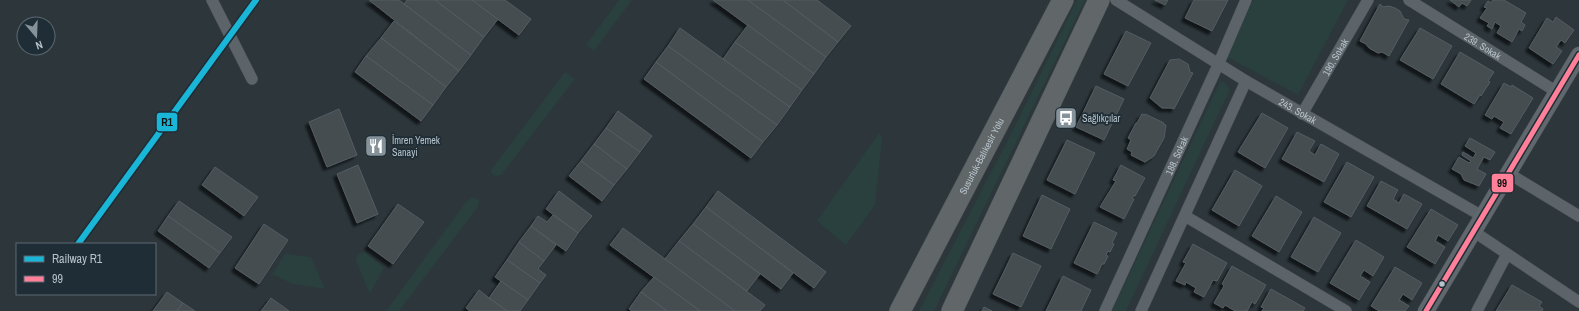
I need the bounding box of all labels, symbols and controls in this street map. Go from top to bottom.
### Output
north arrow [16,16,56,56]
street label: 239. Sokak [1462,30,1505,63]
street label: 190. Sokak [1319,35,1351,78]
text: N [34,38,45,53]
street label: 243. Sokak [1277,95,1320,127]
bus stop icon: Sağlıkçılar [1053,105,1079,131]
line badge: R1 [156,112,178,132]
place label: Sağlıkçılar [1082,112,1121,125]
text: R1 [161,115,173,129]
street label: Susurluk-Balıkesir Yolu [956,116,1007,196]
restaurant icon: İmren Yemek Sanayi [363,133,389,159]
street label: 188. Sokak [1162,133,1191,177]
place label: İmren Yemek Sanayi [392,134,441,159]
line badge: 99 [1491,173,1514,193]
text: 99 [1497,176,1507,190]
legend [16,243,156,295]
text: Railway R1 [52,251,103,267]
text: 99 [52,271,63,287]
unlabelled marker [1437,279,1447,289]

